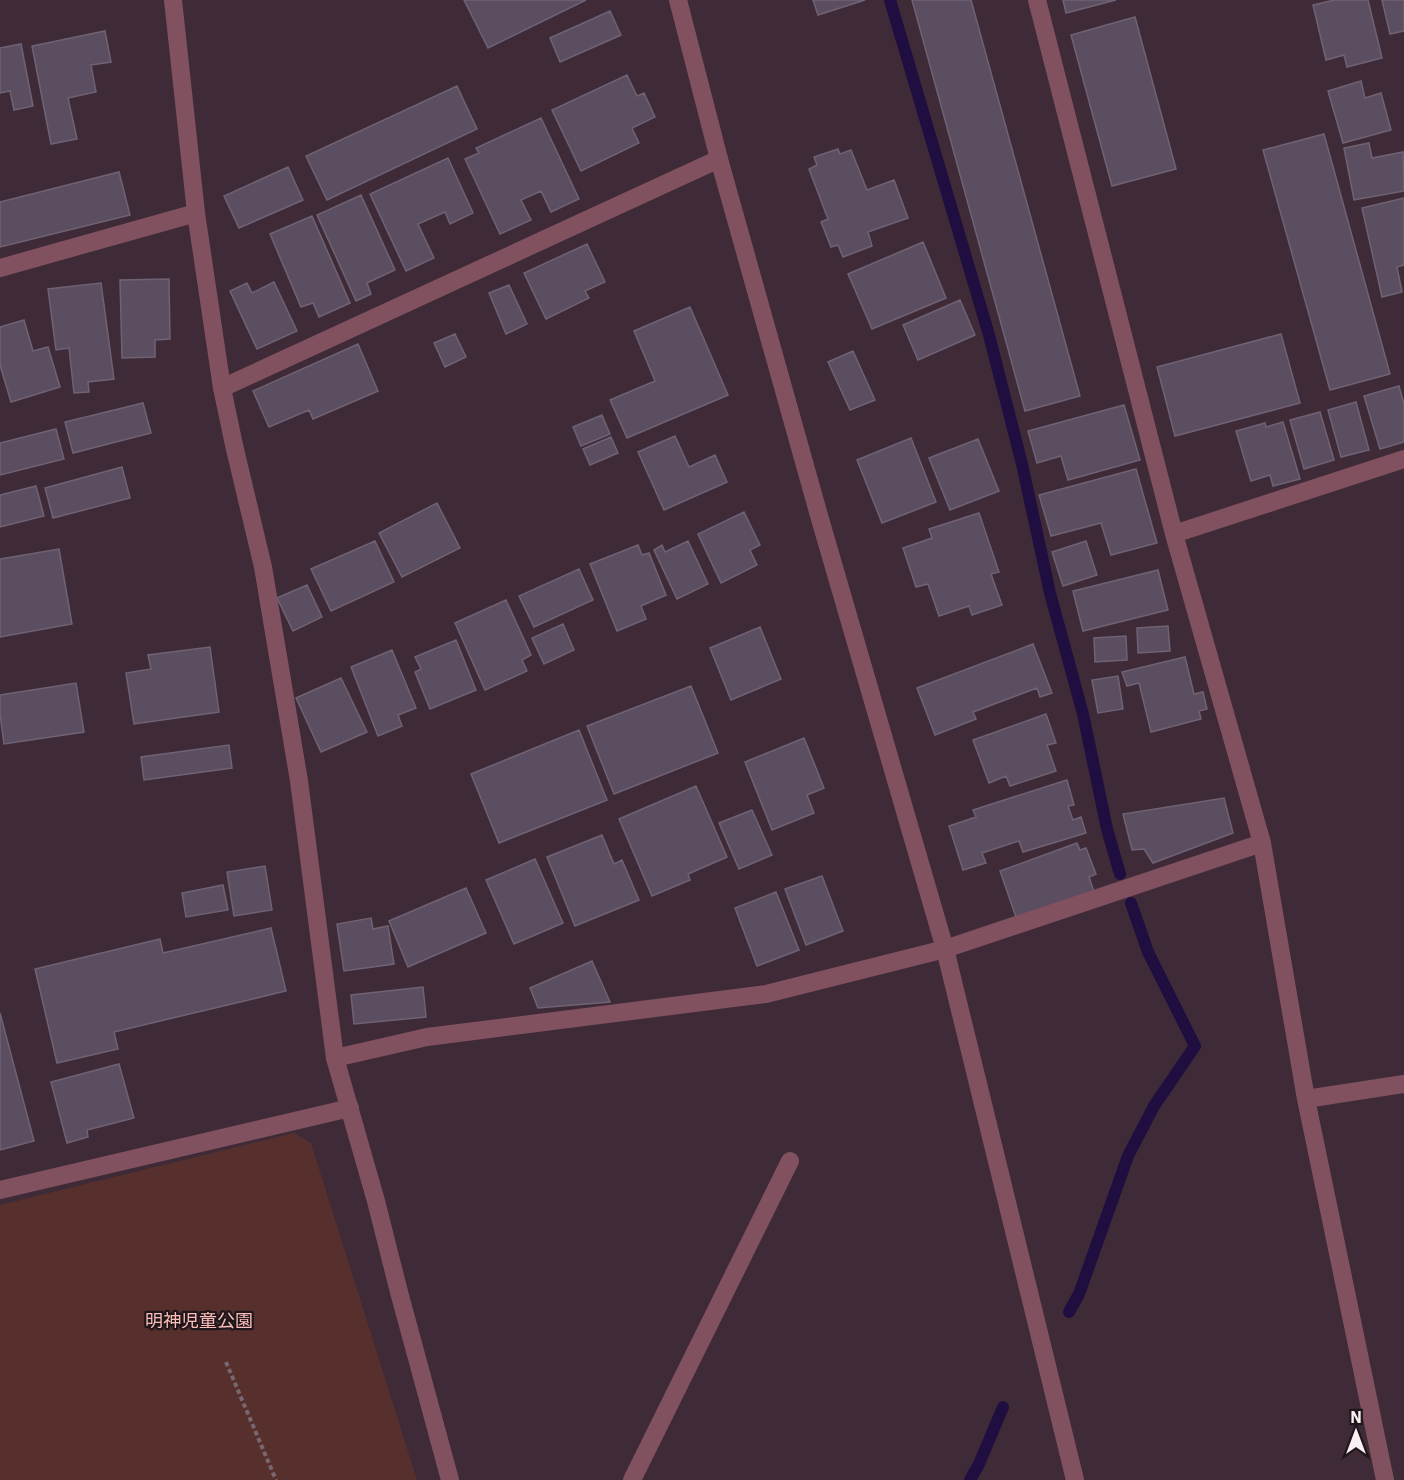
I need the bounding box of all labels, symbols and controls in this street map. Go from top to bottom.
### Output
park label: 明神児童公園 [145,1309,253,1332]
north arrow [1326,1402,1386,1462]
text: N [1350,1407,1362,1427]

